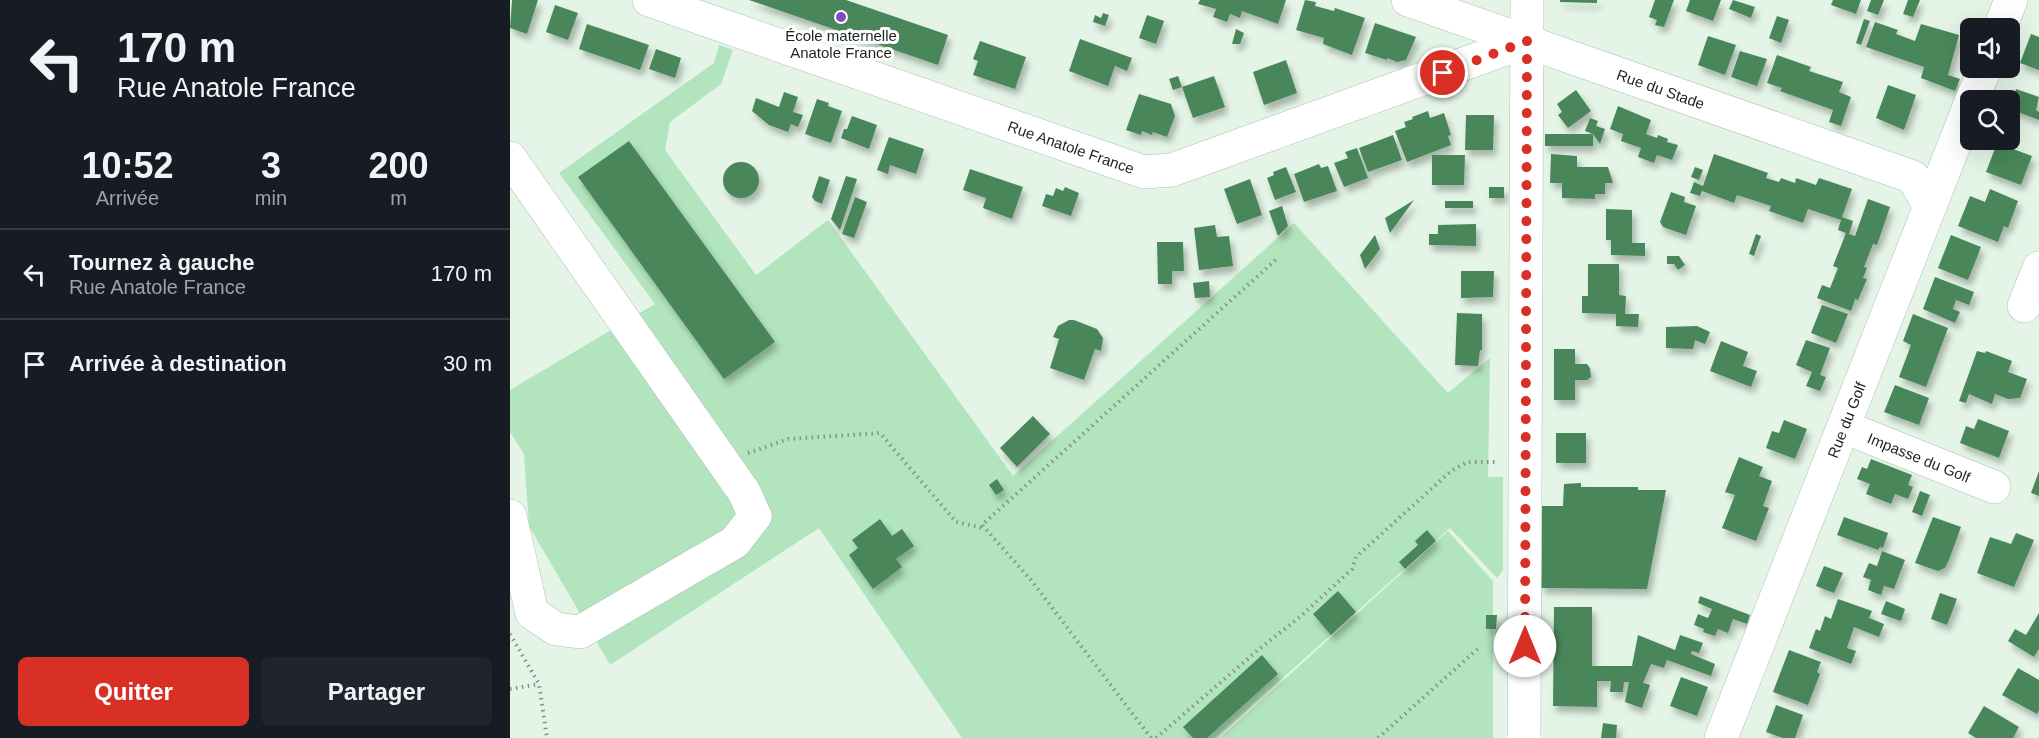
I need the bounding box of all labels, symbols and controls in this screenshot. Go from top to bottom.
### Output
marker: École maternelle Anatole France [834,10,848,24]
map controls [1960,18,2020,150]
button: sound [1960,18,2020,78]
icon: left [18,24,96,102]
text: 170 m [117,24,236,71]
place label: École maternelle Anatole France [785,27,897,61]
pin [1417,47,1468,98]
icon: arrive [1426,56,1459,89]
street label: Rue du Stade [1615,65,1707,112]
text: Rue Anatole France [117,73,356,103]
button: search [1960,90,2020,150]
street label: Rue Anatole France [1006,117,1137,177]
text: 10:52 [81,145,173,186]
text: 3 [261,145,281,186]
text: 200 [368,145,429,186]
text: Arrivée [96,187,159,209]
text: min [255,187,287,209]
text: m [390,187,407,209]
text: Tournez à gauche [69,250,254,275]
icon: left [18,258,51,291]
text: 170 m [431,261,492,286]
text: Rue Anatole France [69,276,246,298]
icon: arrive [18,348,51,381]
text: Arrivée à destination [69,351,287,376]
text: 30 m [443,351,492,376]
street label: Rue du Golf [1824,379,1869,460]
street label: Impasse du Golf [1865,429,1974,486]
position arrow [1493,614,1557,678]
button: Quitter [18,657,249,726]
button: Partager [261,657,492,726]

